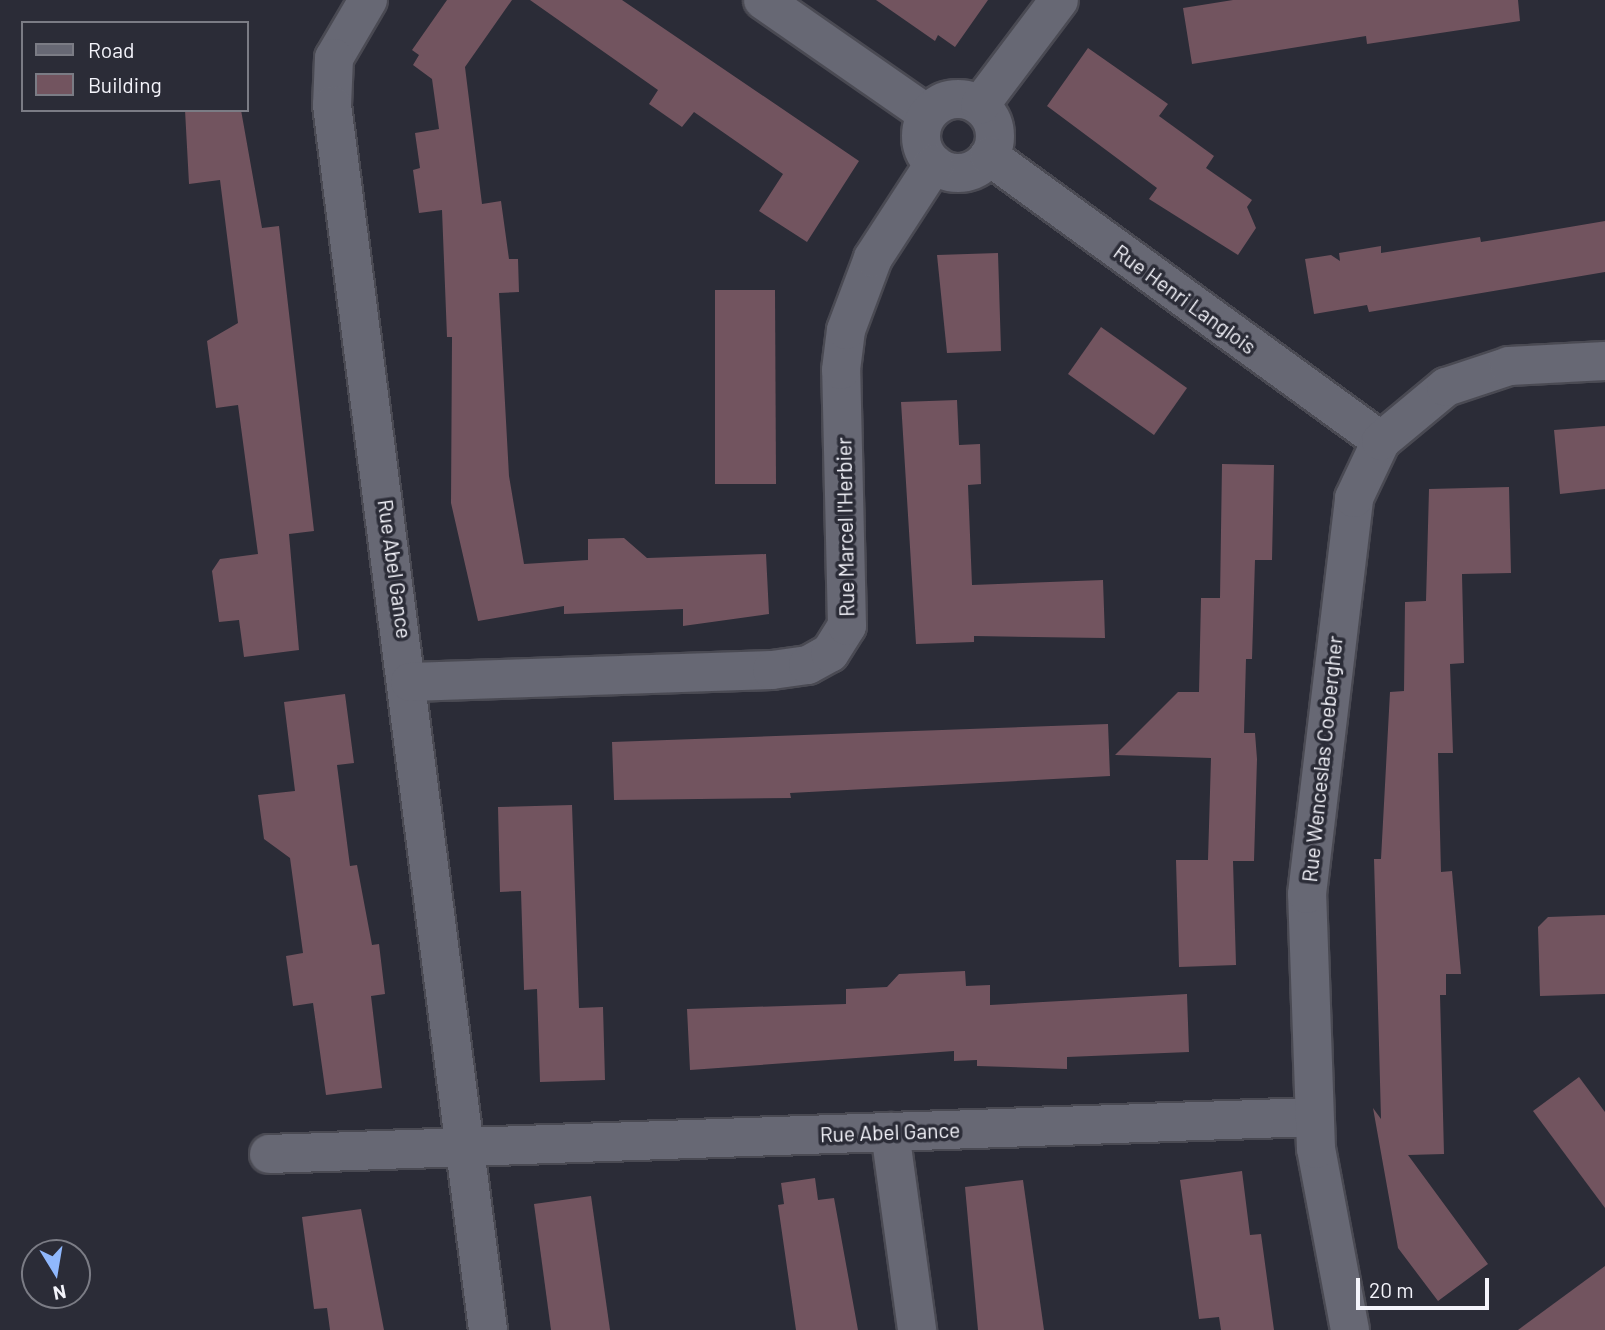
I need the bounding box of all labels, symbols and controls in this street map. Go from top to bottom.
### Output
legend [21,21,248,112]
text: Road [88,37,134,62]
text: Building [88,72,162,97]
street label: Rue Henri Langlois [1109,239,1261,359]
street label: Rue Marcel l'Herbier [831,437,859,617]
street label: Rue Abel Gance [373,498,417,640]
street label: Rue Wenceslas Coebergher [1297,635,1347,883]
street label: Rue Abel Gance [819,1117,961,1147]
north arrow [21,1239,91,1309]
scale bar [1360,1264,1493,1308]
text: 20 m [1369,1277,1414,1302]
text: N [51,1281,68,1306]

